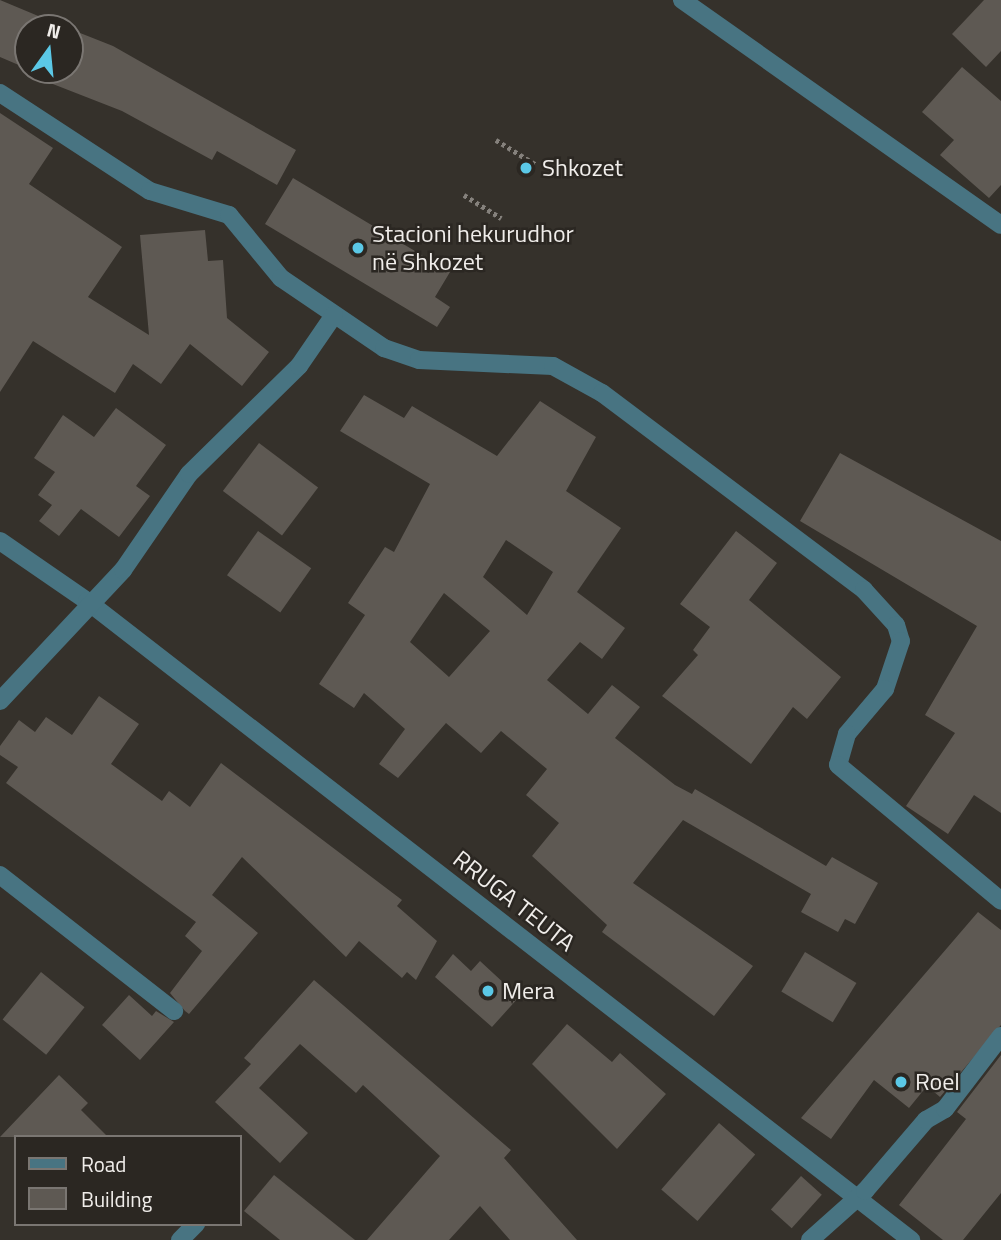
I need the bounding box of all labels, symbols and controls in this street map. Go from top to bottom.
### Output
north arrow [14,14,84,84]
text: N [44,14,64,46]
place label: Shkozet [542,154,623,182]
marker: Shkozet [516,158,536,178]
place label: Stacioni hekurudhor në Shkozet [372,220,574,276]
marker: Stacioni hekurudhor në Shkozet [350,240,366,256]
street label: RRUGA TEUTA [447,845,581,957]
place label: Mera [502,977,554,1005]
marker: Mera [480,983,496,999]
place label: Roel [915,1068,960,1096]
marker: Roel [893,1074,909,1090]
legend [14,1135,242,1226]
text: Road [81,1148,126,1180]
text: Building [81,1183,152,1215]

